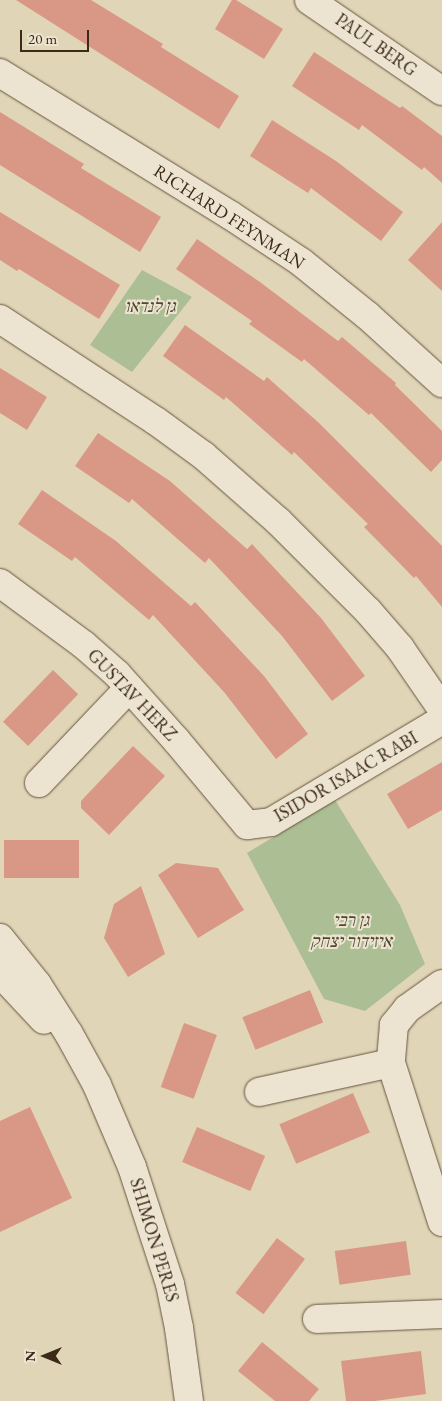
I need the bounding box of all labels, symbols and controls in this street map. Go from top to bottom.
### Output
street label: PAUL BERG [331,9,421,81]
scale bar [22,20,91,52]
text: 20 m [28,29,57,48]
street label: RICHARD FEYNMAN [149,160,309,274]
park label: גן לנדאו [124,295,176,317]
street label: GUSTAV HERZ [83,645,181,745]
street label: ISIDOR ISAAC RABI [270,727,422,827]
park label: גן רבי איזידור יצחק [310,910,392,952]
street label: SHIMON PERES [125,1175,183,1305]
north arrow [20,1331,70,1381]
text: N [21,1350,39,1362]

